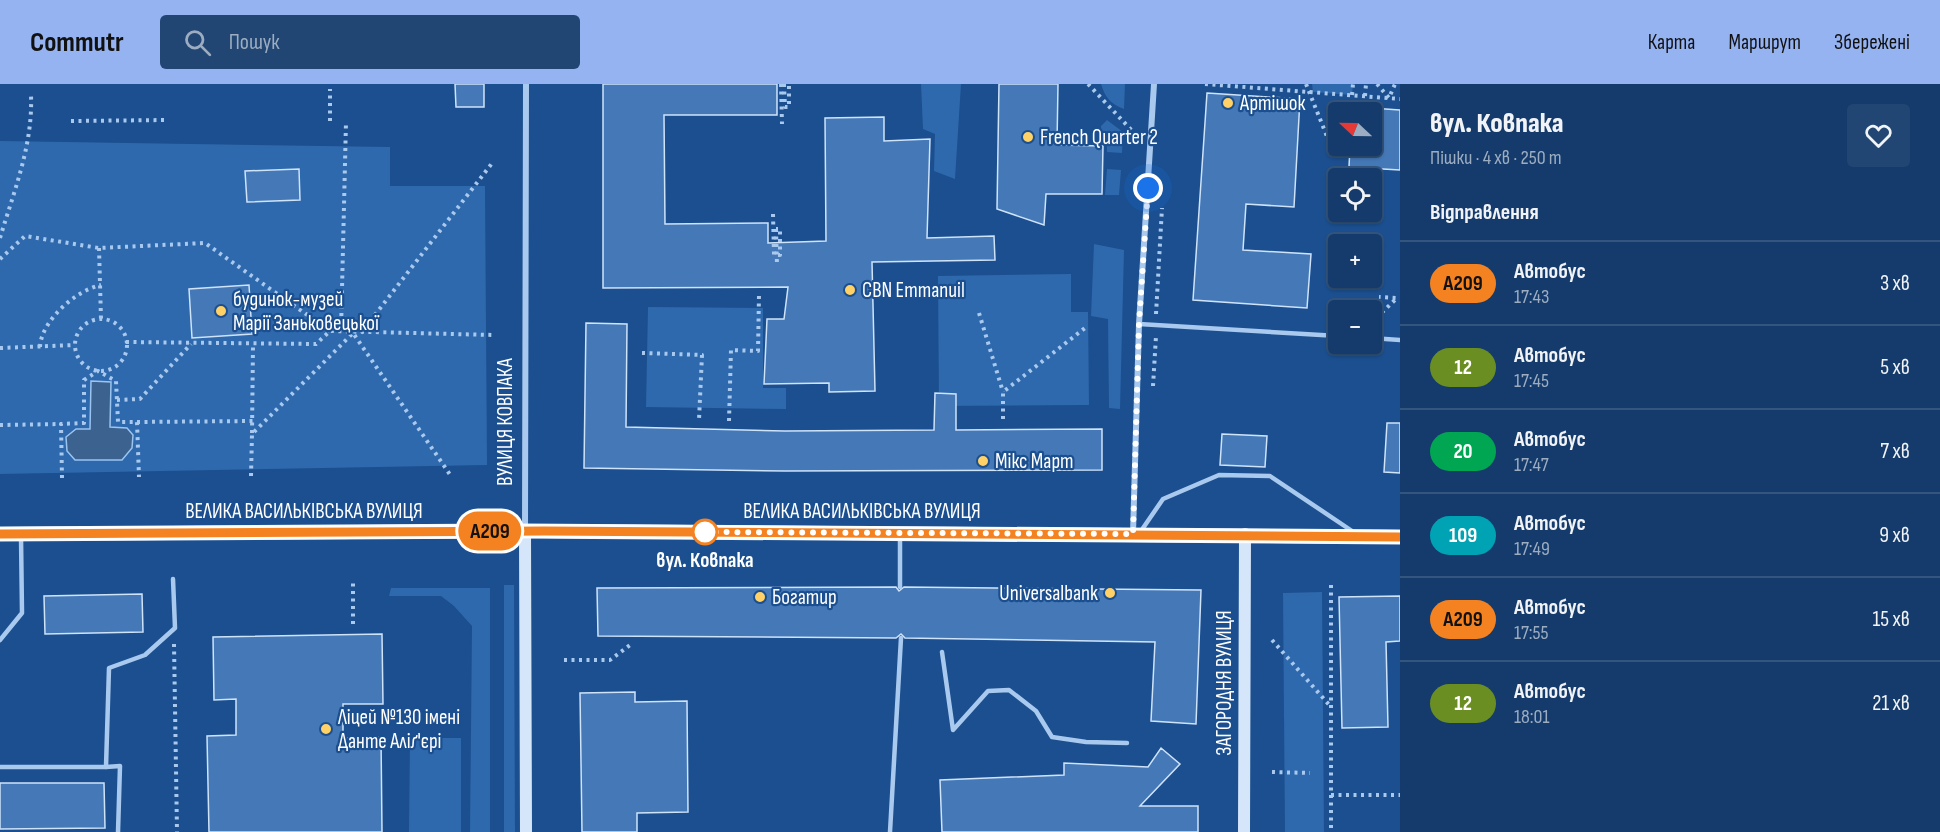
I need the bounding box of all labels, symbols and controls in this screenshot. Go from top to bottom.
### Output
search box [160,15,580,69]
text: Commutr [30,26,124,59]
icon: search [181,26,214,59]
text: Пошук [229,29,280,56]
text: Карта [1648,30,1695,55]
text: Маршрут [1728,30,1801,55]
text: Збережені [1834,30,1910,55]
place label: Артішок [1239,91,1305,116]
marker: Артішок [1221,96,1235,110]
north arrow [1328,102,1382,156]
map controls [1328,102,1382,354]
button: heart [1847,104,1910,167]
text: вул. Ковпака [1430,107,1564,140]
place label: French Quarter 2 [1040,125,1158,150]
marker: French Quarter 2 [1021,130,1035,144]
text: Пішки · 4 хв · 250 m [1430,146,1562,170]
button: locate [1328,168,1382,222]
your location [1133,173,1163,203]
text: Відправлення [1430,199,1539,226]
button: + [1328,234,1382,288]
text: Автобус [1514,258,1586,285]
text: 3 хв [1880,270,1910,297]
text: А209 [1443,271,1483,296]
place label: CBN Emmanuil [862,278,965,303]
marker: CBN Emmanuil [843,283,857,297]
text: 17:43 [1514,285,1549,309]
place label: будинок-музей Марії Заньковецької [233,287,380,336]
button: − [1328,300,1382,354]
marker: будинок-музей Марії Заньковецької [214,304,228,318]
text: Автобус [1514,342,1586,369]
text: 5 хв [1880,354,1910,381]
text: 12 [1454,355,1472,380]
street label: ВУЛИЦЯ КОВПАКА [493,357,518,486]
text: 17:45 [1514,369,1549,393]
text: Автобус [1514,426,1586,453]
text: 7 хв [1880,438,1910,465]
text: 20 [1453,439,1473,464]
place label: Мікс Март [995,449,1074,474]
text: 17:47 [1514,453,1549,477]
marker: Мікс Март [976,454,990,468]
street label: ВЕЛИКА ВАСИЛЬКІВСЬКА ВУЛИЦЯ [185,499,423,524]
street label: ВЕЛИКА ВАСИЛЬКІВСЬКА ВУЛИЦЯ [743,499,981,524]
text: Автобус [1514,510,1586,537]
line badge: А209 [448,512,532,550]
text: А209 [470,519,510,544]
marker: вул. Ковпака [692,519,718,545]
text: 9 хв [1879,522,1910,549]
text: 109 [1449,523,1477,548]
text: 17:49 [1514,537,1550,561]
place label: вул. Ковпака [656,548,754,573]
place label: Universalbank [999,581,1098,606]
place label: Богатир [772,585,837,610]
marker: Universalbank [1103,586,1117,600]
marker: Богатир [753,590,767,604]
text: Автобус [1514,594,1586,621]
text: 15 хв [1873,606,1910,633]
text: А209 [1443,607,1483,632]
street label: ЗАГОРОДНЯ ВУЛИЦЯ [1212,610,1237,756]
text: 17:55 [1514,621,1549,645]
text: Автобус [1514,678,1586,705]
text: 21 хв [1872,690,1910,717]
text: 12 [1454,691,1472,716]
place label: Ліцей №130 імені Данте Аліґ'єрі [337,705,460,754]
text: 18:01 [1514,705,1549,729]
marker: Ліцей №130 імені Данте Аліґ'єрі [319,722,333,736]

